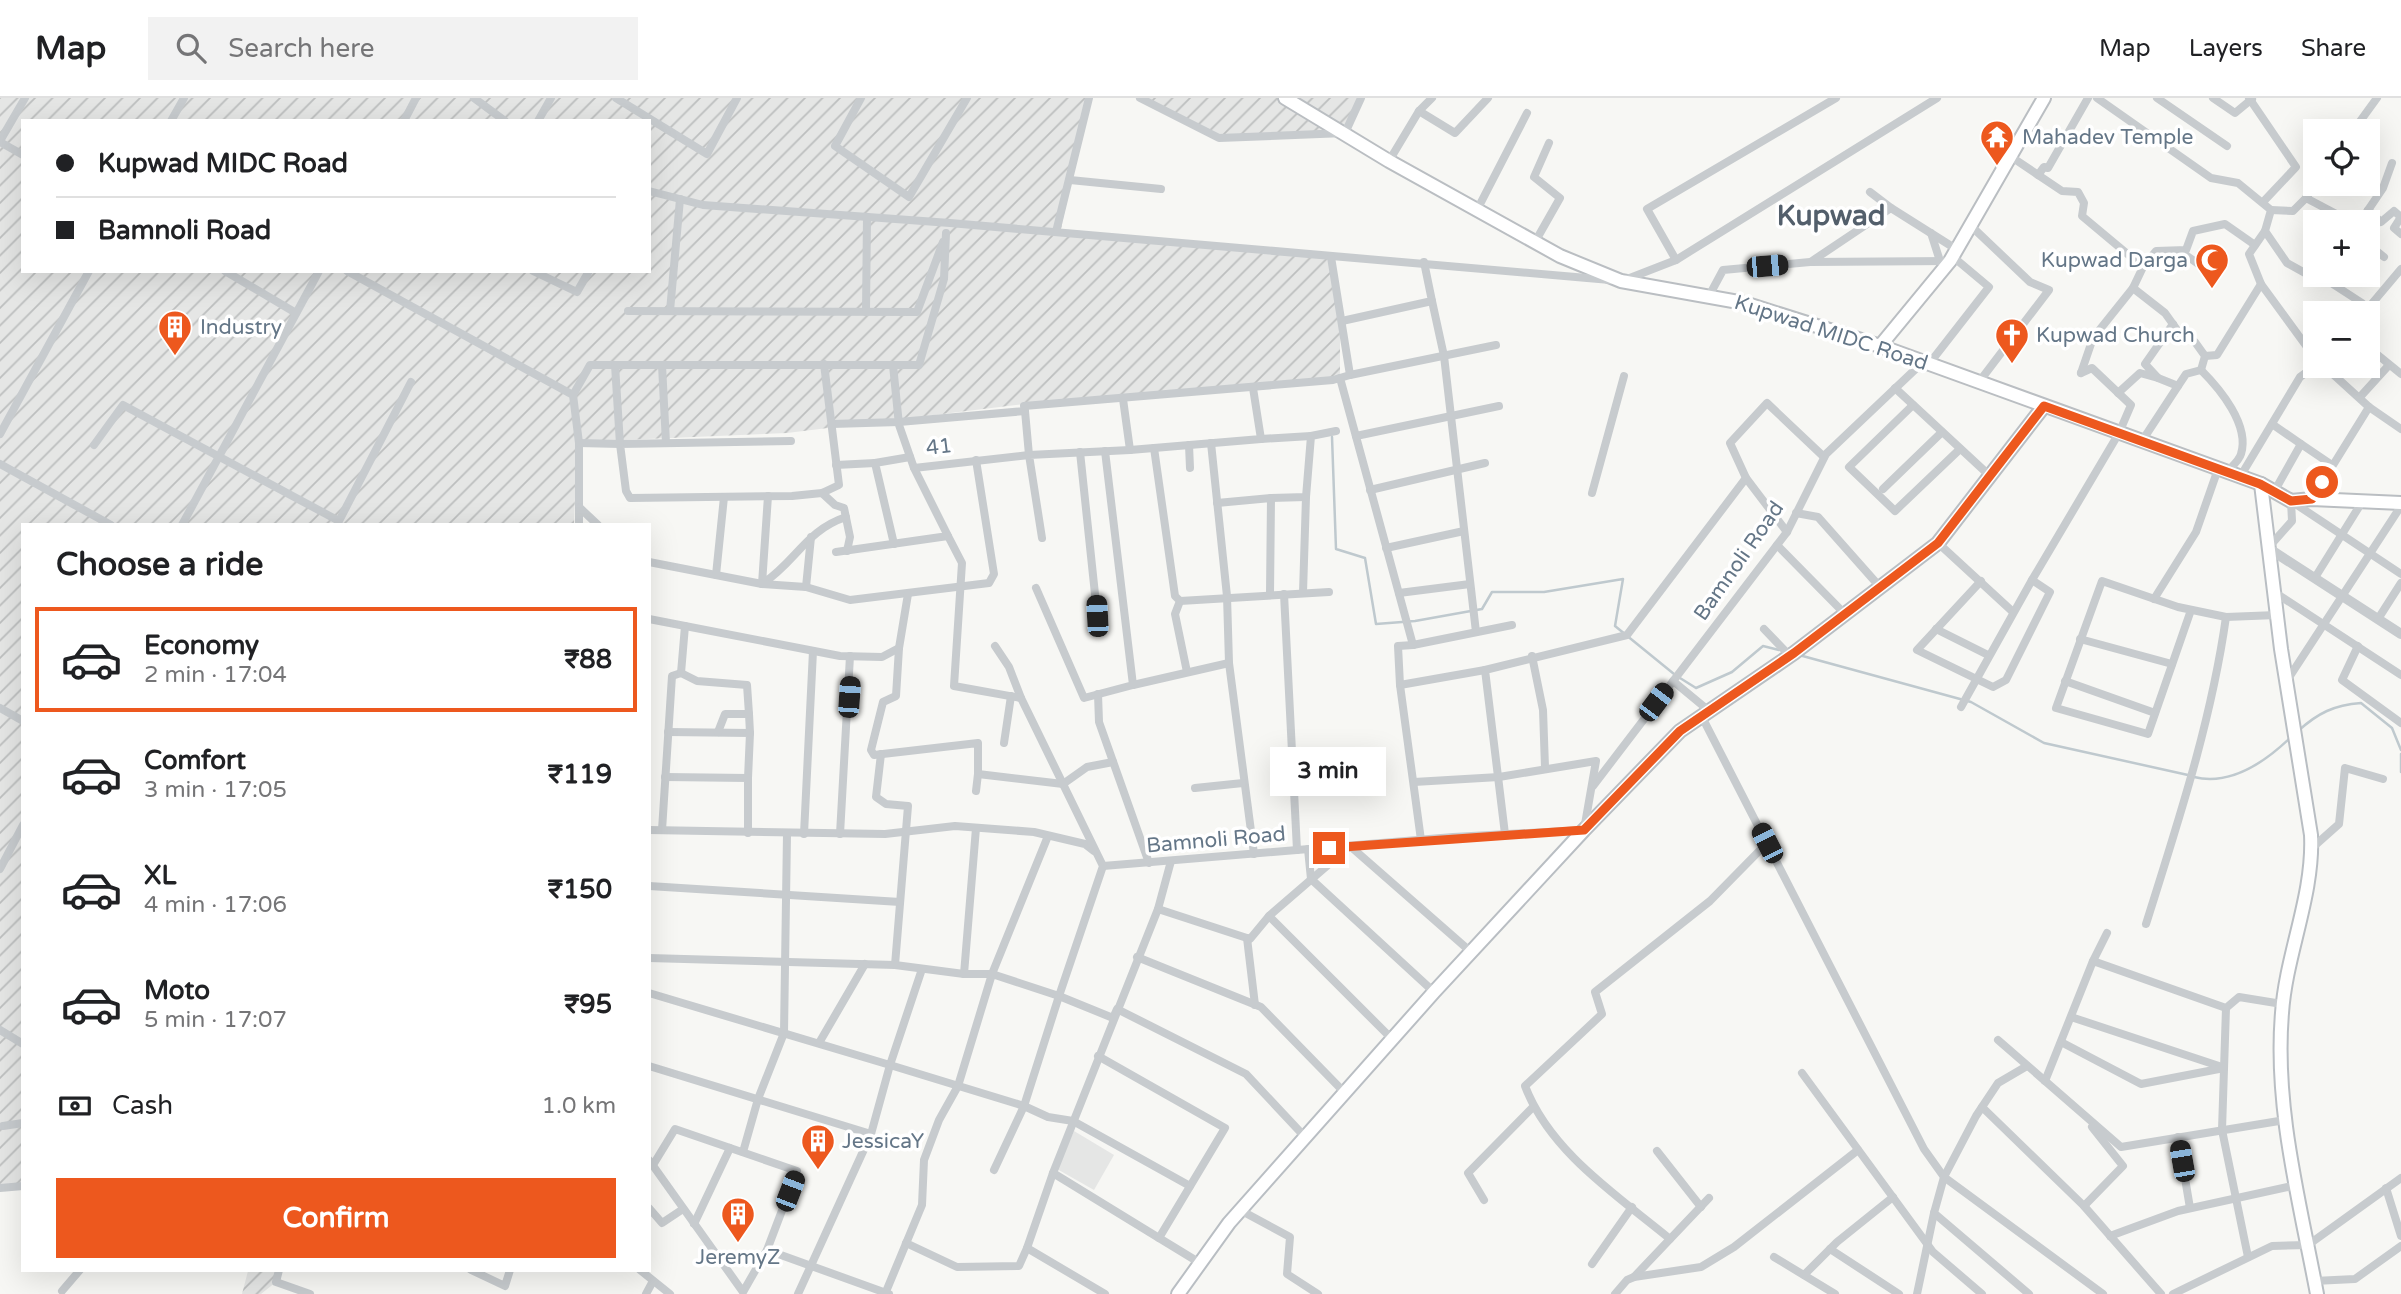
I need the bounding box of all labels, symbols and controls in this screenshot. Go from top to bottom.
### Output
search box [148,17,638,80]
text: Map [35,29,106,68]
icon: search [172,29,210,67]
text: Search here [228,33,374,64]
text: Map [2099,34,2151,63]
text: Layers [2189,34,2263,63]
text: Share [2301,34,2366,63]
temple icon: Mahadev Temple [1978,118,2016,167]
map controls [2303,119,2380,378]
button: locate [2303,119,2380,196]
place label: Mahadev Temple [2022,125,2193,150]
text: Kupwad MIDC Road [98,148,348,179]
district label: Kupwad [1777,199,1885,233]
button: + [2303,210,2380,287]
text: Bamnoli Road [98,215,271,246]
mosque icon: Kupwad Darga [2193,241,2231,290]
place label: Kupwad Darga [2041,248,2188,273]
car [1746,254,1789,278]
street label: Kupwad MIDC Road [1731,290,1931,376]
button: − [2303,301,2380,378]
building icon: Industry [156,308,194,357]
place label: Industry [200,315,282,340]
church icon: Kupwad Church [1993,316,2031,365]
place label: Kupwad Church [2036,323,2195,348]
street label: 41 [924,433,954,461]
route start [2306,466,2338,498]
street label: Bamnoli Road [1689,497,1789,625]
text: Choose a ride [56,546,263,584]
car [1086,594,1109,638]
icon: car [60,628,123,691]
text: Economy [144,630,259,661]
text: ₹88 [564,644,612,675]
text: 2 min · 17:04 [144,661,287,689]
car [838,675,861,719]
car [1635,679,1678,725]
icon: car [60,743,123,806]
text: Comfort [144,745,246,776]
callout: 3 min [1271,746,1387,796]
text: 3 min [1297,757,1359,785]
text: ₹119 [548,759,612,790]
text: 3 min · 17:05 [144,776,287,804]
car [1749,820,1786,866]
street label: Bamnoli Road [1145,821,1287,859]
route end [1313,832,1345,864]
icon: car [60,858,123,921]
text: XL [144,860,176,891]
text: ₹150 [548,874,612,905]
text: 4 min · 17:06 [144,891,287,919]
icon: car [60,973,123,1036]
text: Moto [144,975,210,1006]
text: ₹95 [564,989,612,1020]
text: 5 min · 17:07 [144,1006,287,1034]
icon: cash [56,1087,94,1125]
text: Cash [112,1090,173,1121]
text: 1.0 km [542,1092,616,1120]
building icon: JessicaY [799,1122,837,1171]
place label: JessicaY [842,1129,924,1154]
car [2169,1138,2196,1184]
car [773,1168,808,1214]
button: Confirm [56,1178,616,1258]
building icon: JeremyZ [719,1195,757,1244]
place label: JeremyZ [695,1245,781,1270]

